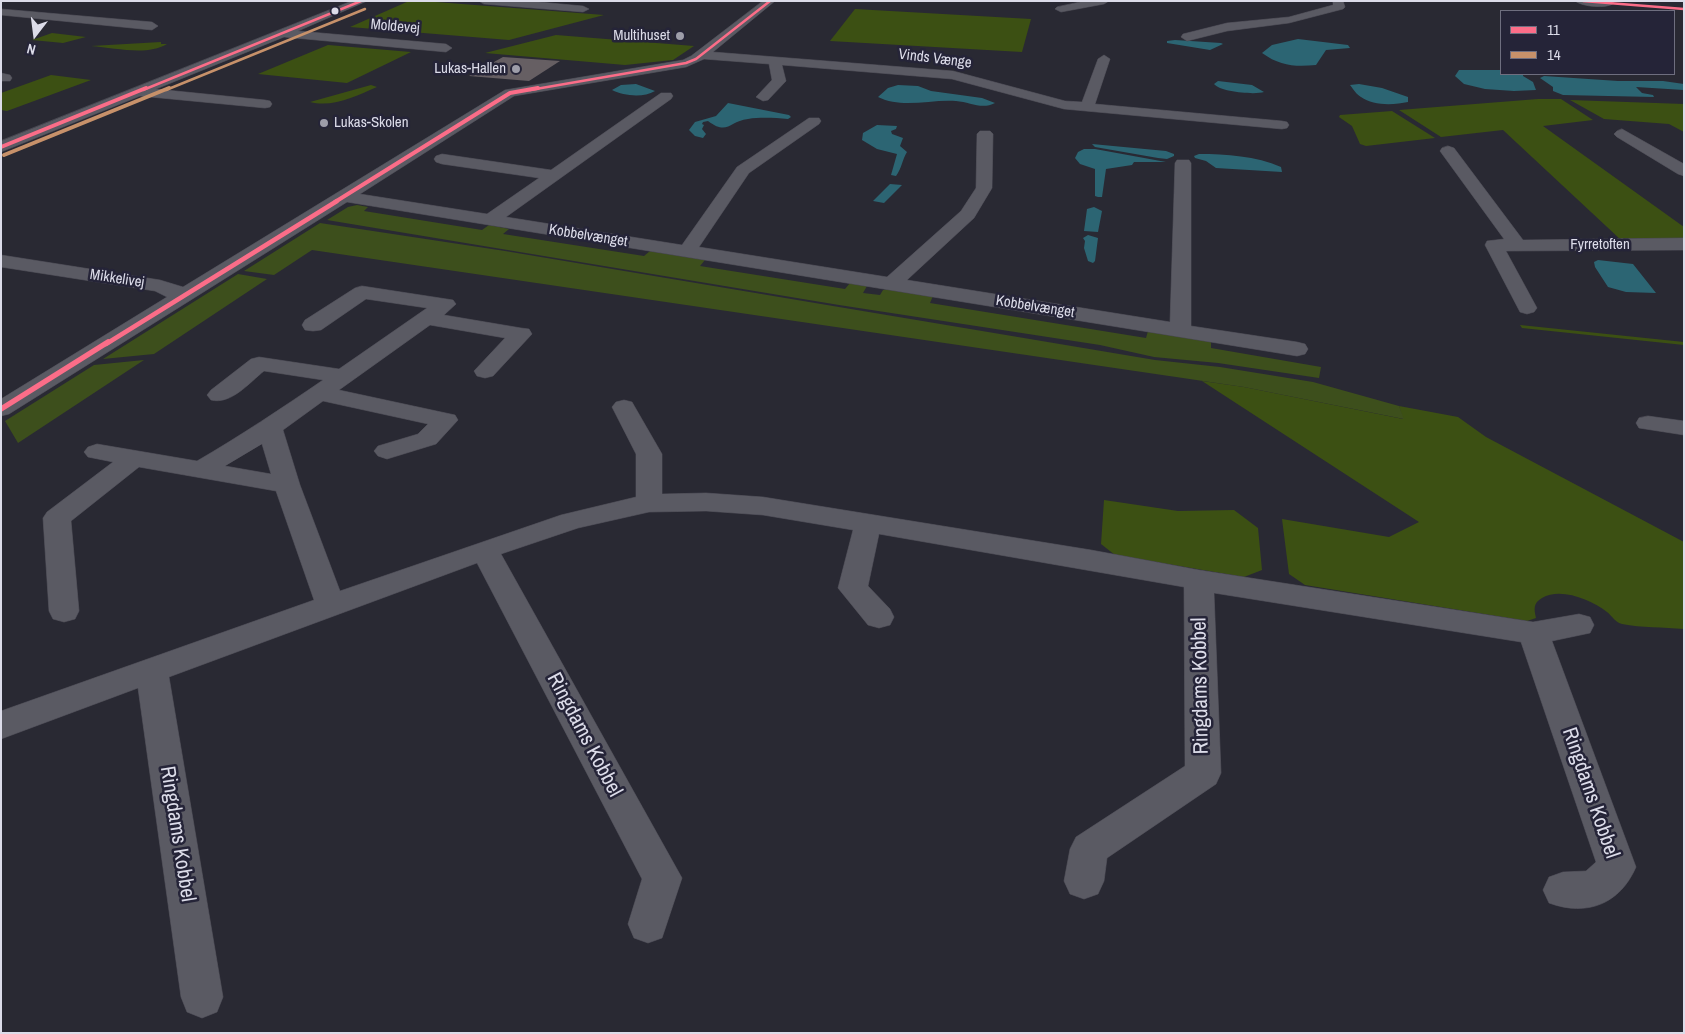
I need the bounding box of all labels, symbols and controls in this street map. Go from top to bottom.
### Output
unlabelled marker [330,6,340,16]
north arrow [10,10,60,60]
legend [1500,10,1675,75]
street label: Moldevej [370,16,420,38]
text: 11 [1547,19,1560,40]
place label: Multihuset [613,27,670,45]
marker: Multihuset [674,30,686,42]
text: N [25,40,37,59]
text: 14 [1547,44,1561,65]
street label: Vinds Vænge [897,46,973,72]
place label: Lukas-Hallen [434,60,506,78]
marker: Lukas-Hallen [510,63,522,75]
place label: Lukas-Skolen [334,114,409,132]
marker: Lukas-Skolen [318,117,330,129]
street label: Kobbelvænget [547,221,629,251]
street label: Fyrretoften [1570,236,1630,254]
street label: Mikkelivej [89,266,145,292]
street label: Kobbelvænget [994,292,1076,322]
street label: Ringdams Kobbel [1187,617,1215,755]
street label: Ringdams Kobbel [541,669,627,801]
street label: Ringdams Kobbel [1556,724,1624,862]
street label: Ringdams Kobbel [154,764,200,904]

